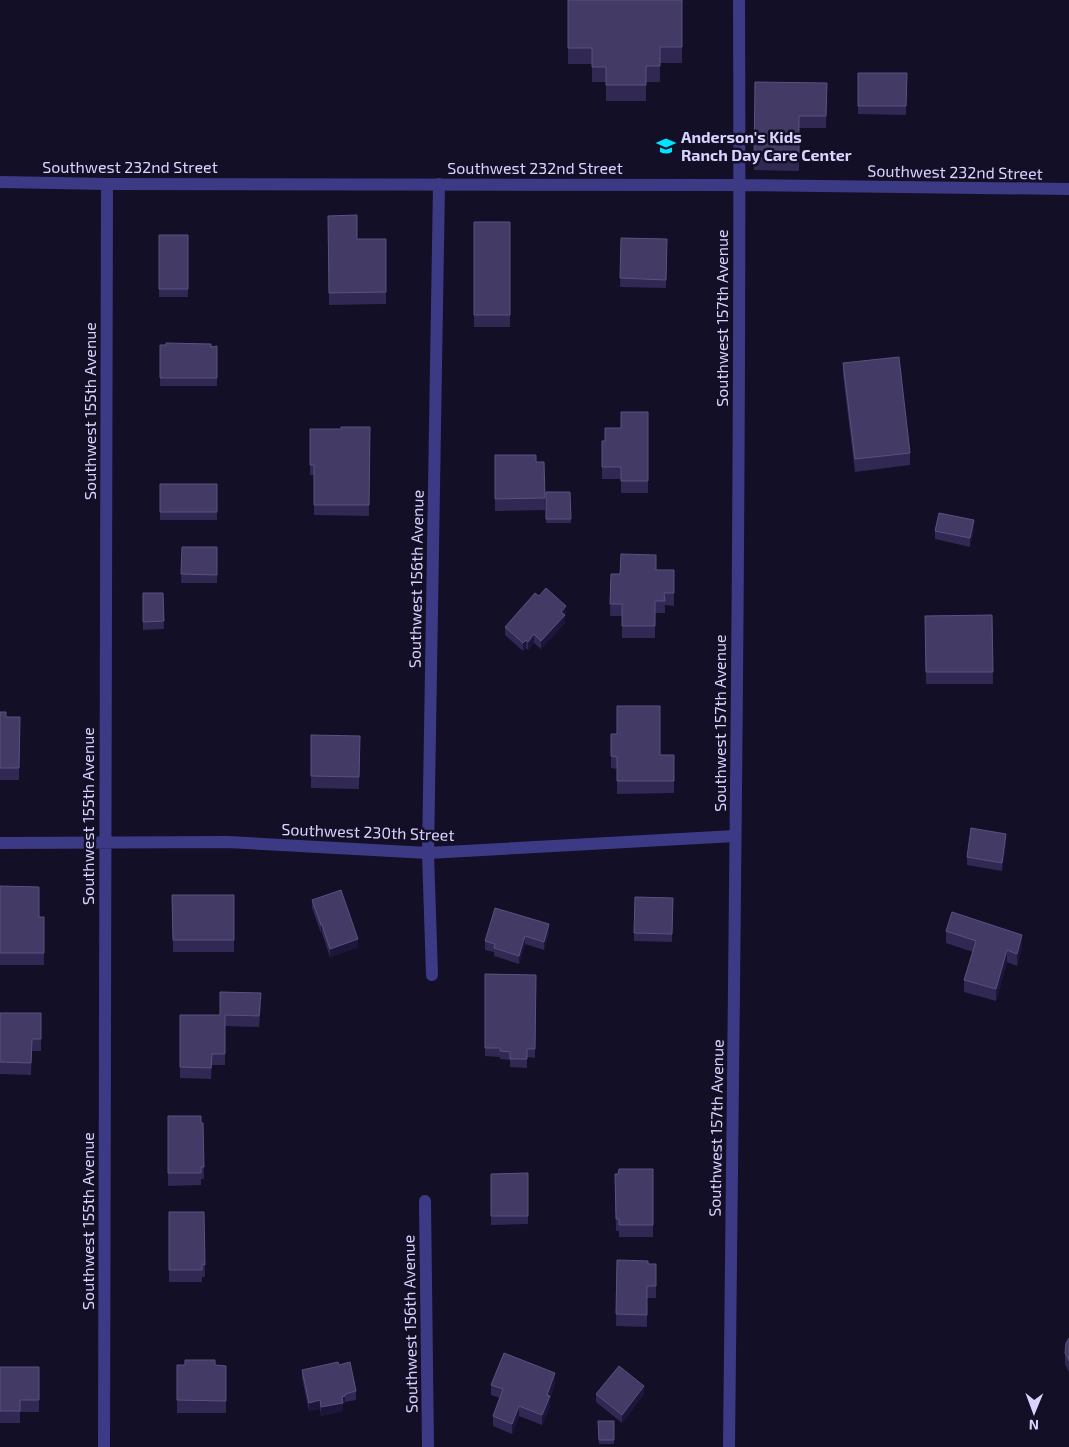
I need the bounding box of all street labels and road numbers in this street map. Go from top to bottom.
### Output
street label: Southwest 232nd Street [42,157,218,176]
street label: Southwest 232nd Street [447,158,623,177]
street label: Southwest 232nd Street [867,160,1043,183]
street label: Southwest 157th Avenue [712,229,731,407]
street label: Southwest 155th Avenue [80,322,99,500]
street label: Southwest 156th Avenue [404,490,427,668]
street label: Southwest 157th Avenue [710,634,729,812]
street label: Southwest 155th Avenue [78,727,97,905]
street label: Southwest 230th Street [281,819,455,844]
street label: Southwest 157th Avenue [704,1039,727,1217]
street label: Southwest 155th Avenue [78,1132,97,1310]
street label: Southwest 156th Avenue [398,1235,421,1413]

